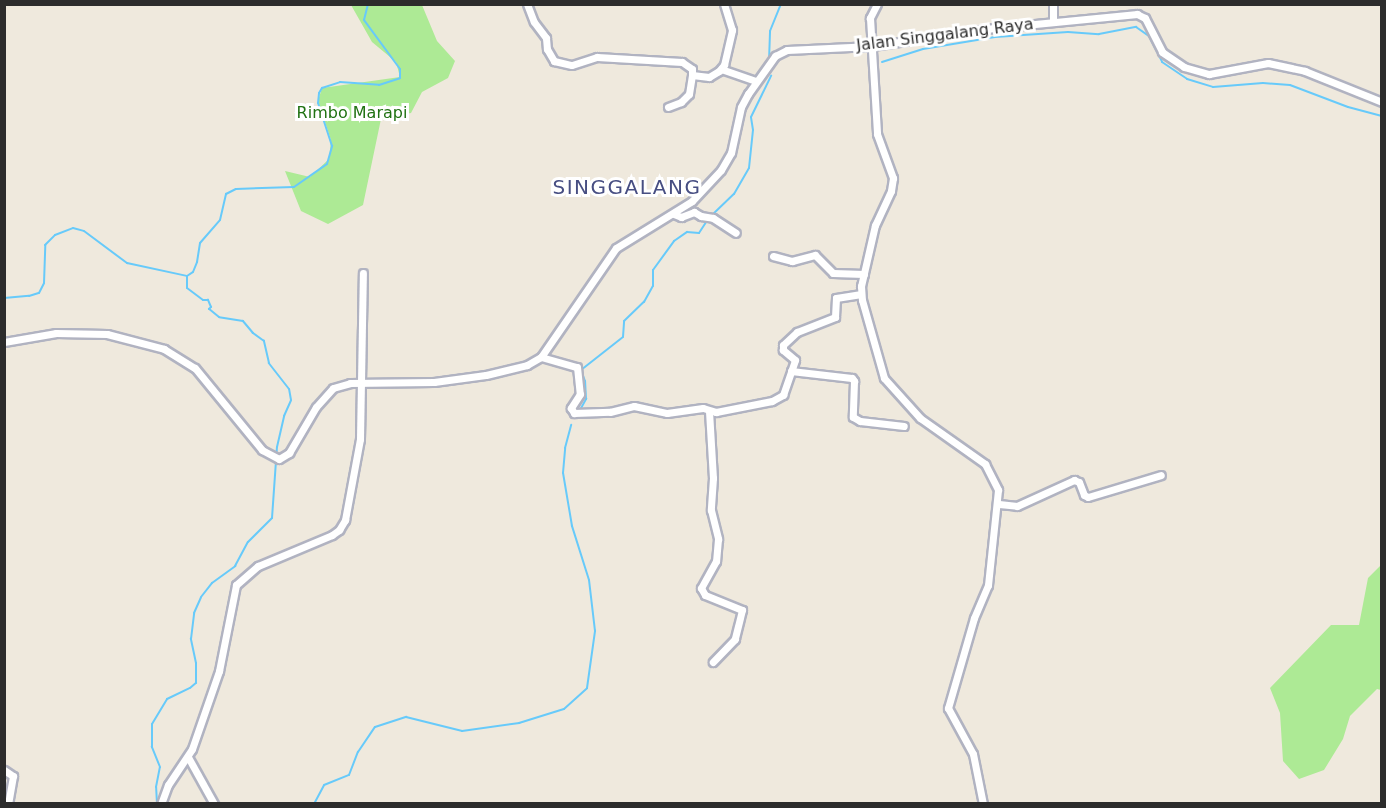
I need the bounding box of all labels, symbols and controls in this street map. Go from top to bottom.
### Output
street label: Jalan Singgalang Raya [855,15,1035,55]
park label: Rimbo Marapi [297,103,407,123]
district label: SINGGALANG [553,175,701,199]

